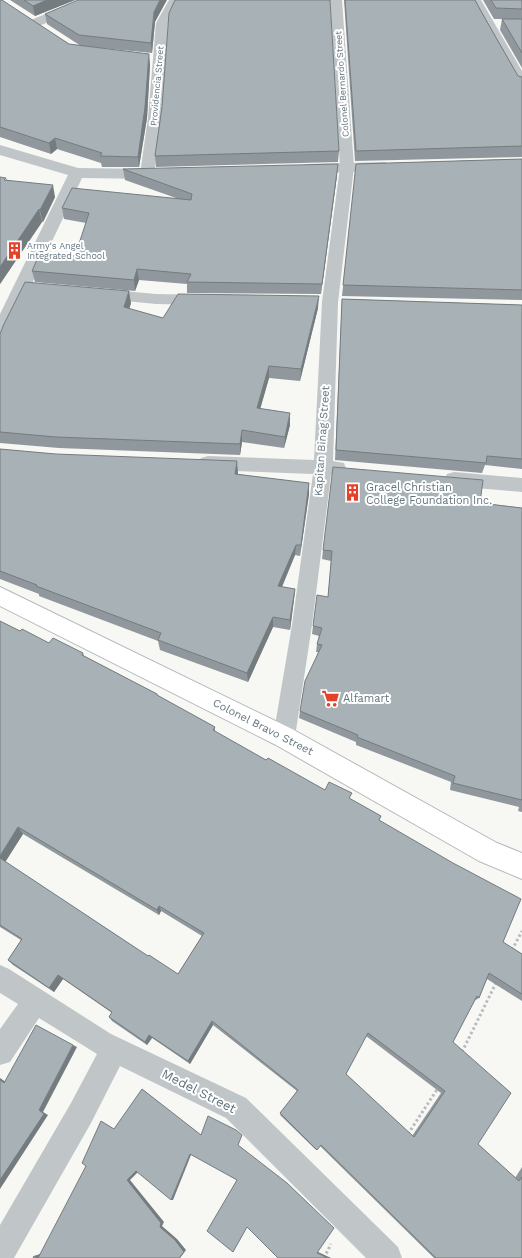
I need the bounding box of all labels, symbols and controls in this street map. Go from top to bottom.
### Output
street label: Colonel Bernardo Street [333,30,351,137]
street label: Providencia Street [149,45,166,126]
building icon: Army's Angel Integrated School [4,241,24,261]
place label: Army's Angel Integrated School [27,241,105,261]
street label: Kapitan Binag Street [312,385,332,497]
place label: Gracel Christian College Foundation Inc. [366,481,492,507]
building icon: Gracel Christian College Foundation Inc. [343,483,363,503]
supermarket icon: Alfamart [320,688,340,708]
place label: Alfamart [343,692,390,705]
street label: Colonel Bravo Street [211,696,316,758]
street label: Medel Street [159,1066,239,1116]

